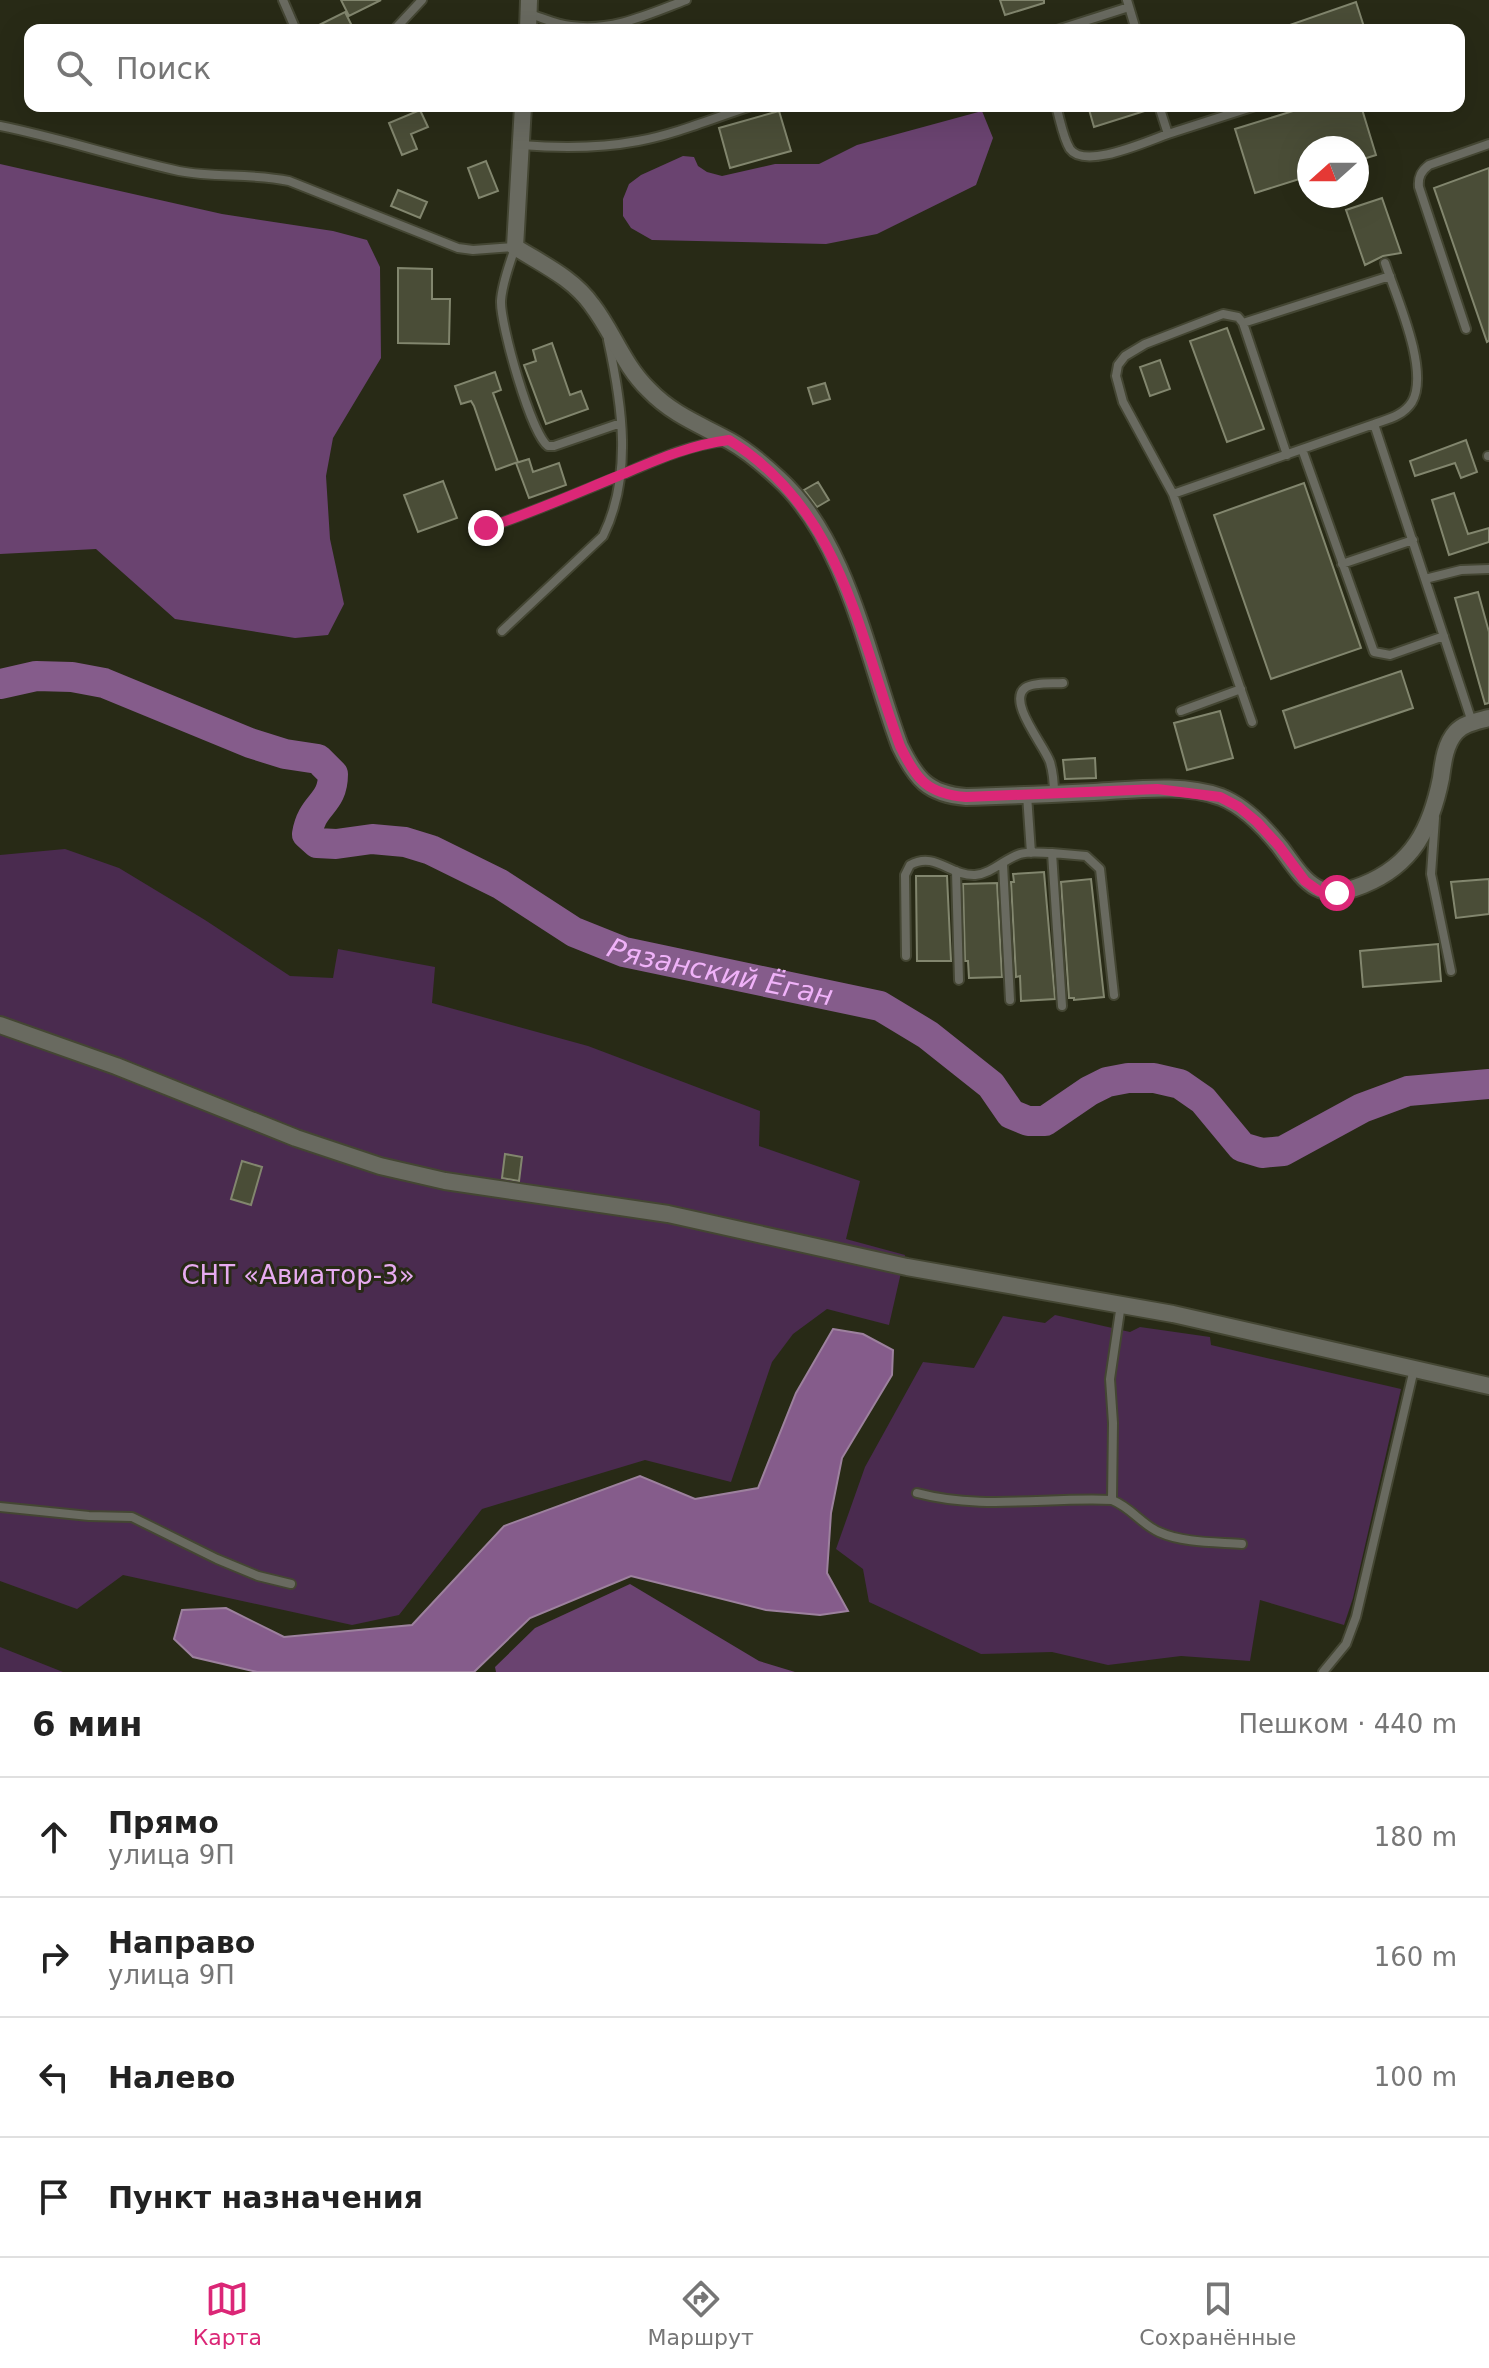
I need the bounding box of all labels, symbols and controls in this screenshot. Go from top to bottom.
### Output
search box [24,24,1465,112]
icon: search [52,46,96,90]
text: Поиск [116,51,211,86]
north arrow [1297,136,1369,208]
route end [468,510,504,546]
route start [1319,875,1355,911]
water label: Рязанский Ёган [603,931,836,1013]
park label: СНТ «Авиатор-3» [181,1260,415,1290]
text: 6 мин [32,1704,143,1744]
text: Пешком · 440 m [1238,1709,1457,1739]
text: Прямо [108,1805,219,1840]
icon: ahead [32,1815,76,1859]
text: 180 m [1374,1822,1457,1852]
text: улица 9П [108,1840,235,1870]
text: Направо [108,1925,255,1960]
icon: right [32,1935,76,1979]
text: 160 m [1374,1942,1457,1972]
text: улица 9П [108,1960,235,1990]
icon: left [32,2055,76,2099]
text: Налево [108,2060,235,2095]
text: 100 m [1374,2062,1457,2092]
icon: arrive [32,2175,76,2219]
text: Пункт назначения [108,2180,423,2215]
tab: Карта [193,2277,262,2350]
tab: Маршрут [648,2277,754,2350]
tab: Сохранённые [1139,2277,1296,2350]

